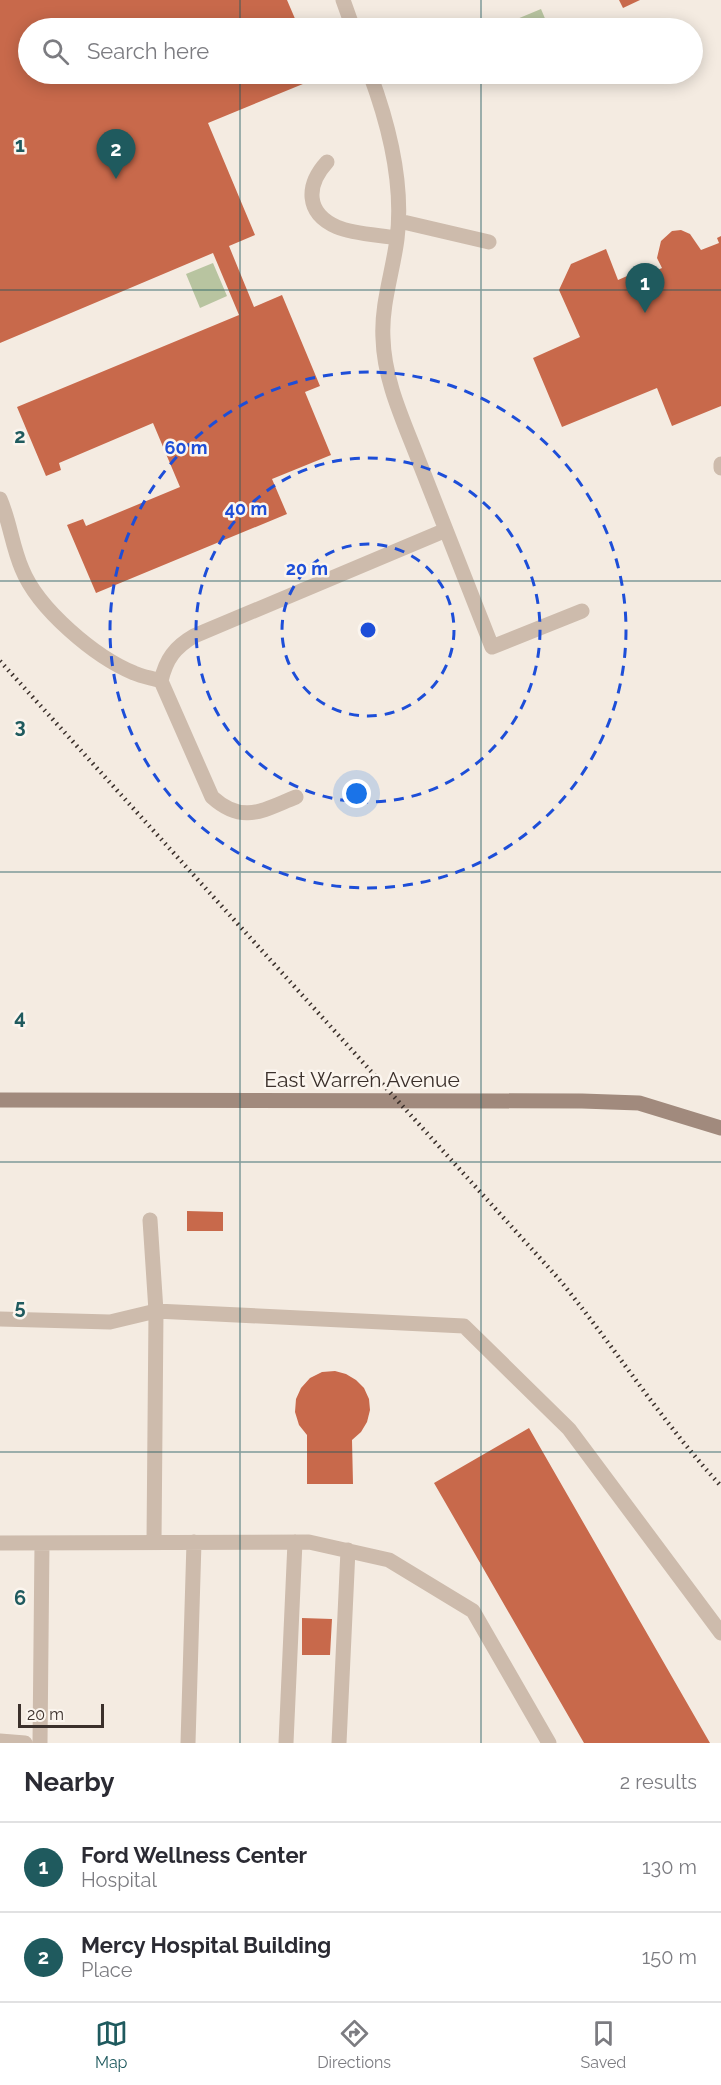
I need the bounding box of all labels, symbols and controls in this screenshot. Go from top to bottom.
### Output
search box [18,18,703,84]
icon: search [39,35,72,68]
text: Search here [87,38,209,64]
pin: 2 [96,130,136,179]
text: 1 [15,133,25,157]
pin: 1 [626,264,664,313]
text: 2 [14,424,26,448]
text: 60 m [164,437,208,458]
text: 40 m [225,498,267,519]
text: 20 m [286,558,328,579]
centre of rings [358,620,378,640]
text: 3 [14,714,26,738]
your location [342,779,371,808]
text: 4 [14,1005,26,1029]
street label: East Warren Avenue [264,1067,460,1092]
text: 5 [14,1295,26,1319]
text: 6 [14,1586,26,1610]
scale bar [18,1701,104,1728]
text: 20 m [27,1705,64,1724]
text: Nearby [24,1767,114,1797]
text: 2 results [620,1770,697,1794]
text: Ford Wellness Center [81,1842,307,1868]
text: 1 [39,1855,48,1879]
text: 130 m [642,1855,697,1879]
text: Hospital [81,1868,157,1892]
text: Mercy Hospital Building [81,1932,331,1958]
text: 2 [38,1945,49,1969]
text: 150 m [642,1945,697,1969]
text: Place [81,1958,132,1982]
tab: Map [95,2017,128,2072]
tab: Directions [317,2017,391,2072]
tab: Saved [580,2017,626,2072]

